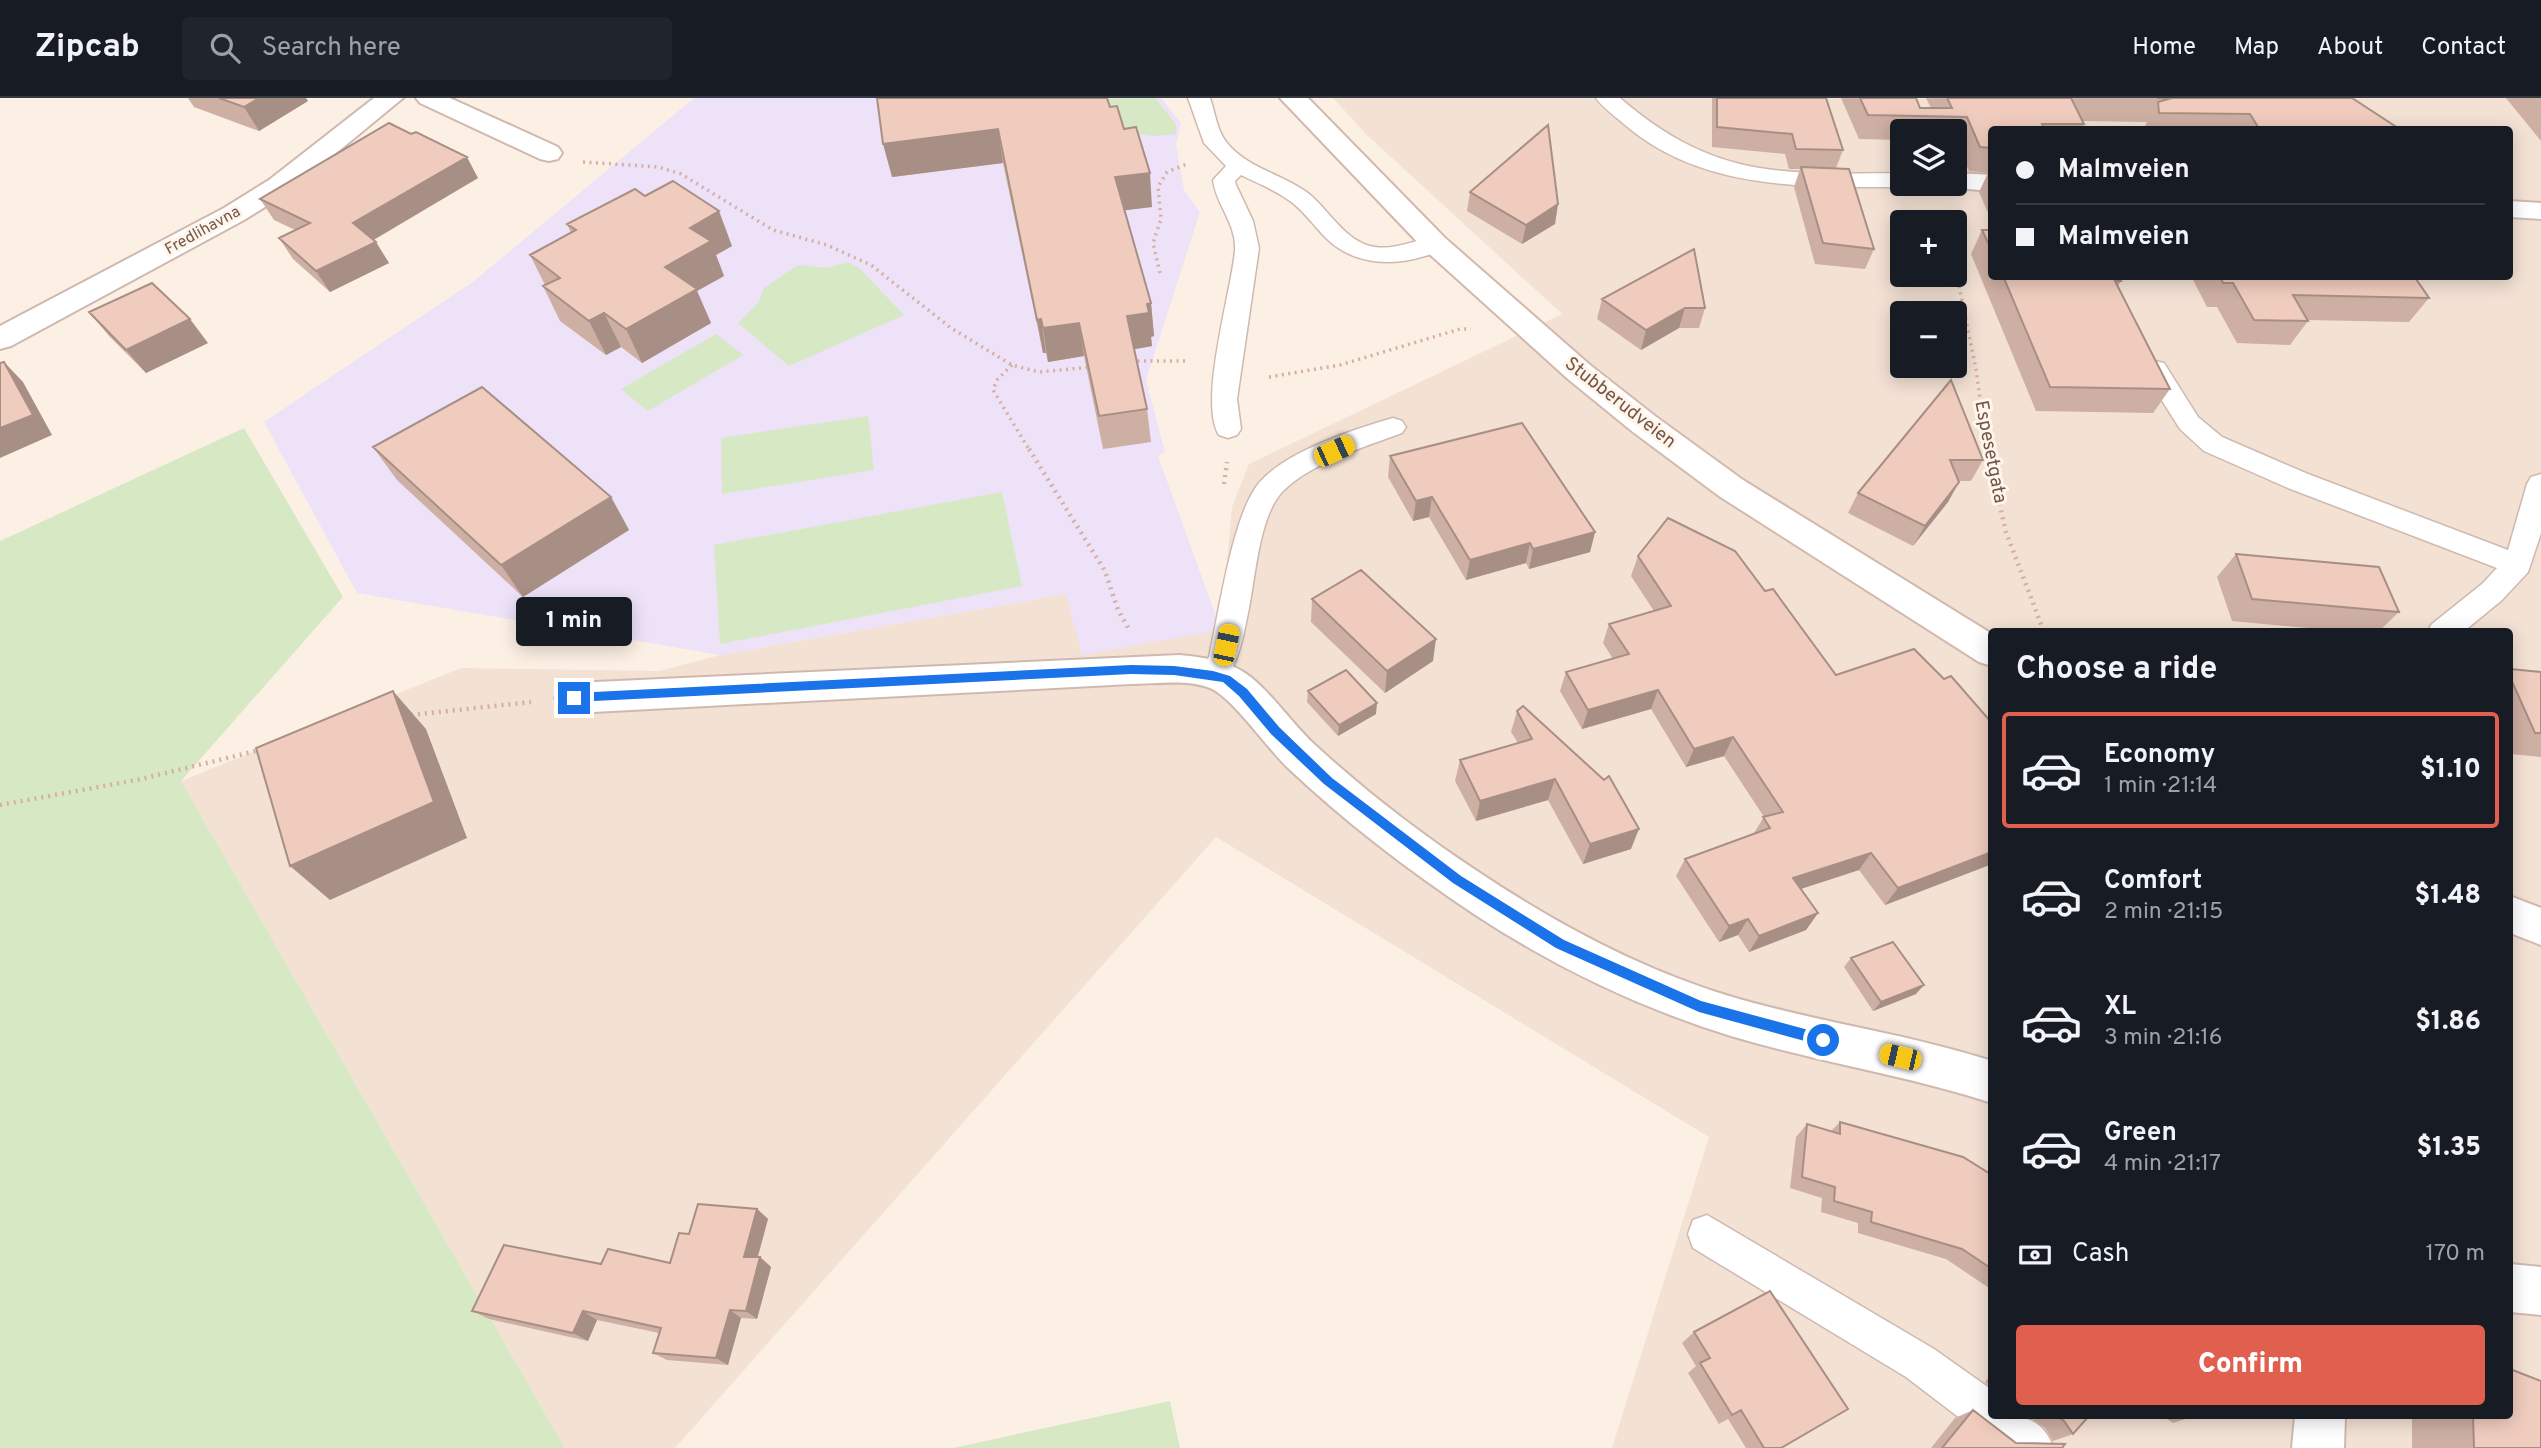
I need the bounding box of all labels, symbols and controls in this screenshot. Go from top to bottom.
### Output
search box [182,17,672,80]
text: Zipcab [35,27,140,69]
icon: search [206,29,244,67]
text: Search here [262,32,401,65]
text: Home [2132,33,2196,63]
text: Map [2234,33,2279,63]
text: About [2317,33,2383,63]
text: Contact [2421,33,2506,63]
map controls [1890,119,1967,378]
button: layers [1890,119,1967,196]
text: Malmveien [2058,154,2190,187]
street label: Fredlihavna [162,202,244,260]
button: + [1890,210,1967,287]
text: Malmveien [2058,221,2190,254]
button: − [1890,301,1967,378]
street label: Stubberudveien [1559,352,1681,454]
street label: Espesetgata [1968,399,2012,505]
car [1311,433,1358,469]
callout: 1 min [516,596,632,646]
text: 1 min [546,607,602,636]
car [1212,622,1241,668]
text: Choose a ride [2016,650,2217,690]
route end [558,682,590,714]
icon: car [2020,739,2083,802]
text: Economy [2104,739,2215,772]
text: $1.10 [2420,754,2481,787]
text: 1 min · 21:14 [2104,772,2217,801]
icon: car [2020,865,2083,928]
text: Comfort [2104,865,2202,898]
text: $1.48 [2414,880,2481,913]
text: 2 min · 21:15 [2104,898,2223,927]
icon: car [2020,991,2083,1054]
text: XL [2104,991,2136,1024]
text: $1.86 [2415,1006,2481,1039]
route start [1807,1024,1839,1056]
text: 3 min · 21:16 [2104,1024,2222,1053]
car [1878,1042,1923,1072]
icon: car [2020,1117,2083,1180]
text: Green [2104,1117,2177,1150]
text: $1.35 [2416,1132,2481,1165]
text: 4 min · 21:17 [2104,1150,2221,1179]
icon: cash [2016,1236,2054,1274]
text: Cash [2072,1238,2129,1271]
text: 170 m [2426,1240,2485,1269]
button: Confirm [2016,1325,2485,1405]

